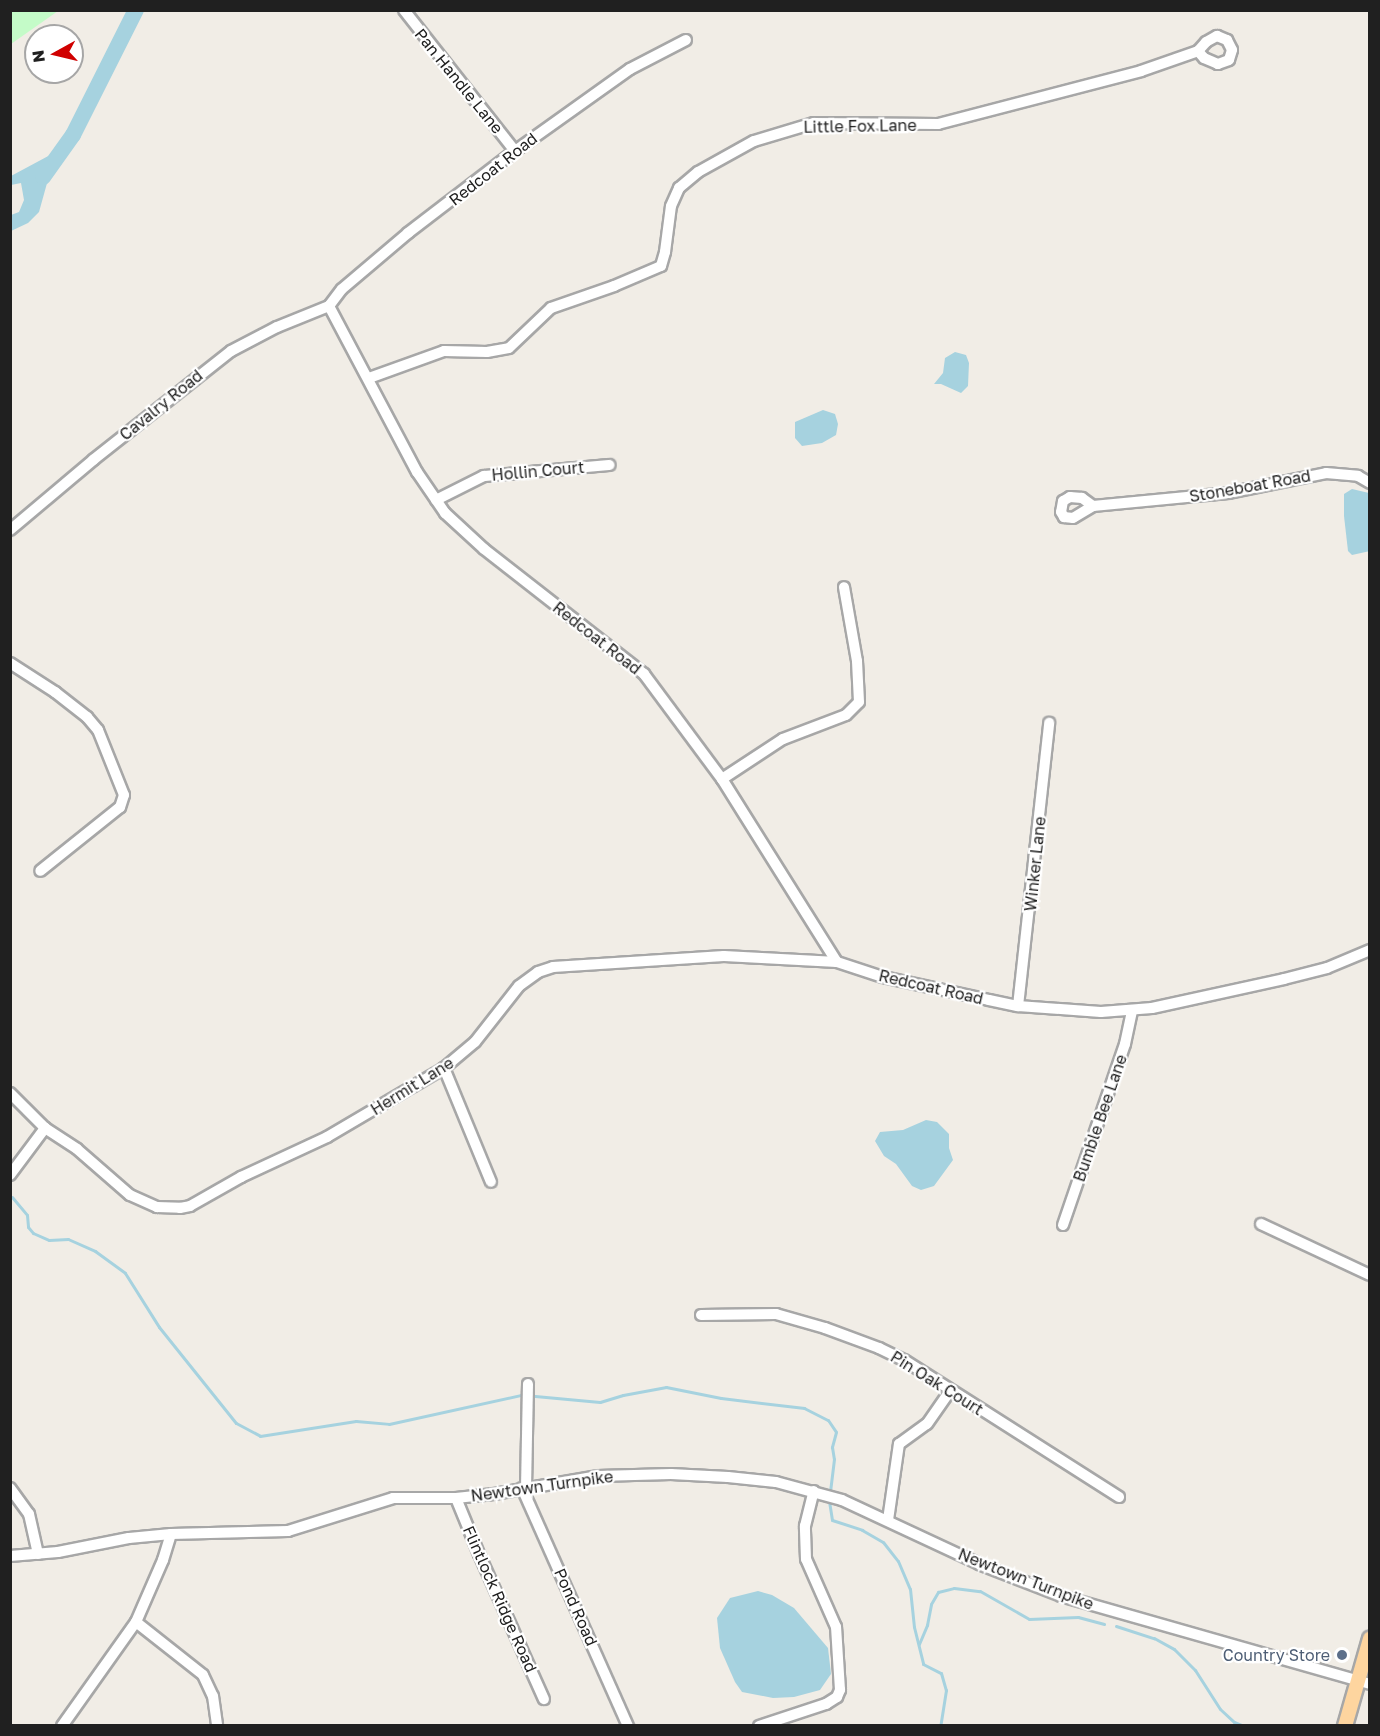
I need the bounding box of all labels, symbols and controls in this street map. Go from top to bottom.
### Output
north arrow [24,24,84,84]
street label: Pan Handle Lane [411,25,507,137]
text: N [27,49,49,64]
street label: Little Fox Lane [803,115,917,137]
street label: Redcoat Road [445,129,541,209]
street label: Cavalry Road [116,366,206,444]
street label: Hollin Court [491,457,585,485]
street label: Stoneboat Road [1188,466,1312,506]
street label: Redcoat Road [549,598,645,678]
street label: Winker Lane [1020,816,1050,912]
street label: Redcoat Road [877,966,985,1008]
street label: Bumble Bee Lane [1069,1052,1131,1184]
street label: Hermit Lane [367,1053,457,1119]
street label: Pin Oak Court [887,1347,987,1419]
street label: Newtown Turnpike [470,1467,614,1505]
street label: Flintlock Ridge Road [459,1523,541,1675]
street label: Newtown Turnpike [956,1544,1096,1614]
street label: Pond Road [550,1565,602,1649]
place label: Country Store [1223,1645,1330,1665]
marker: Country Store [1335,1648,1349,1662]

